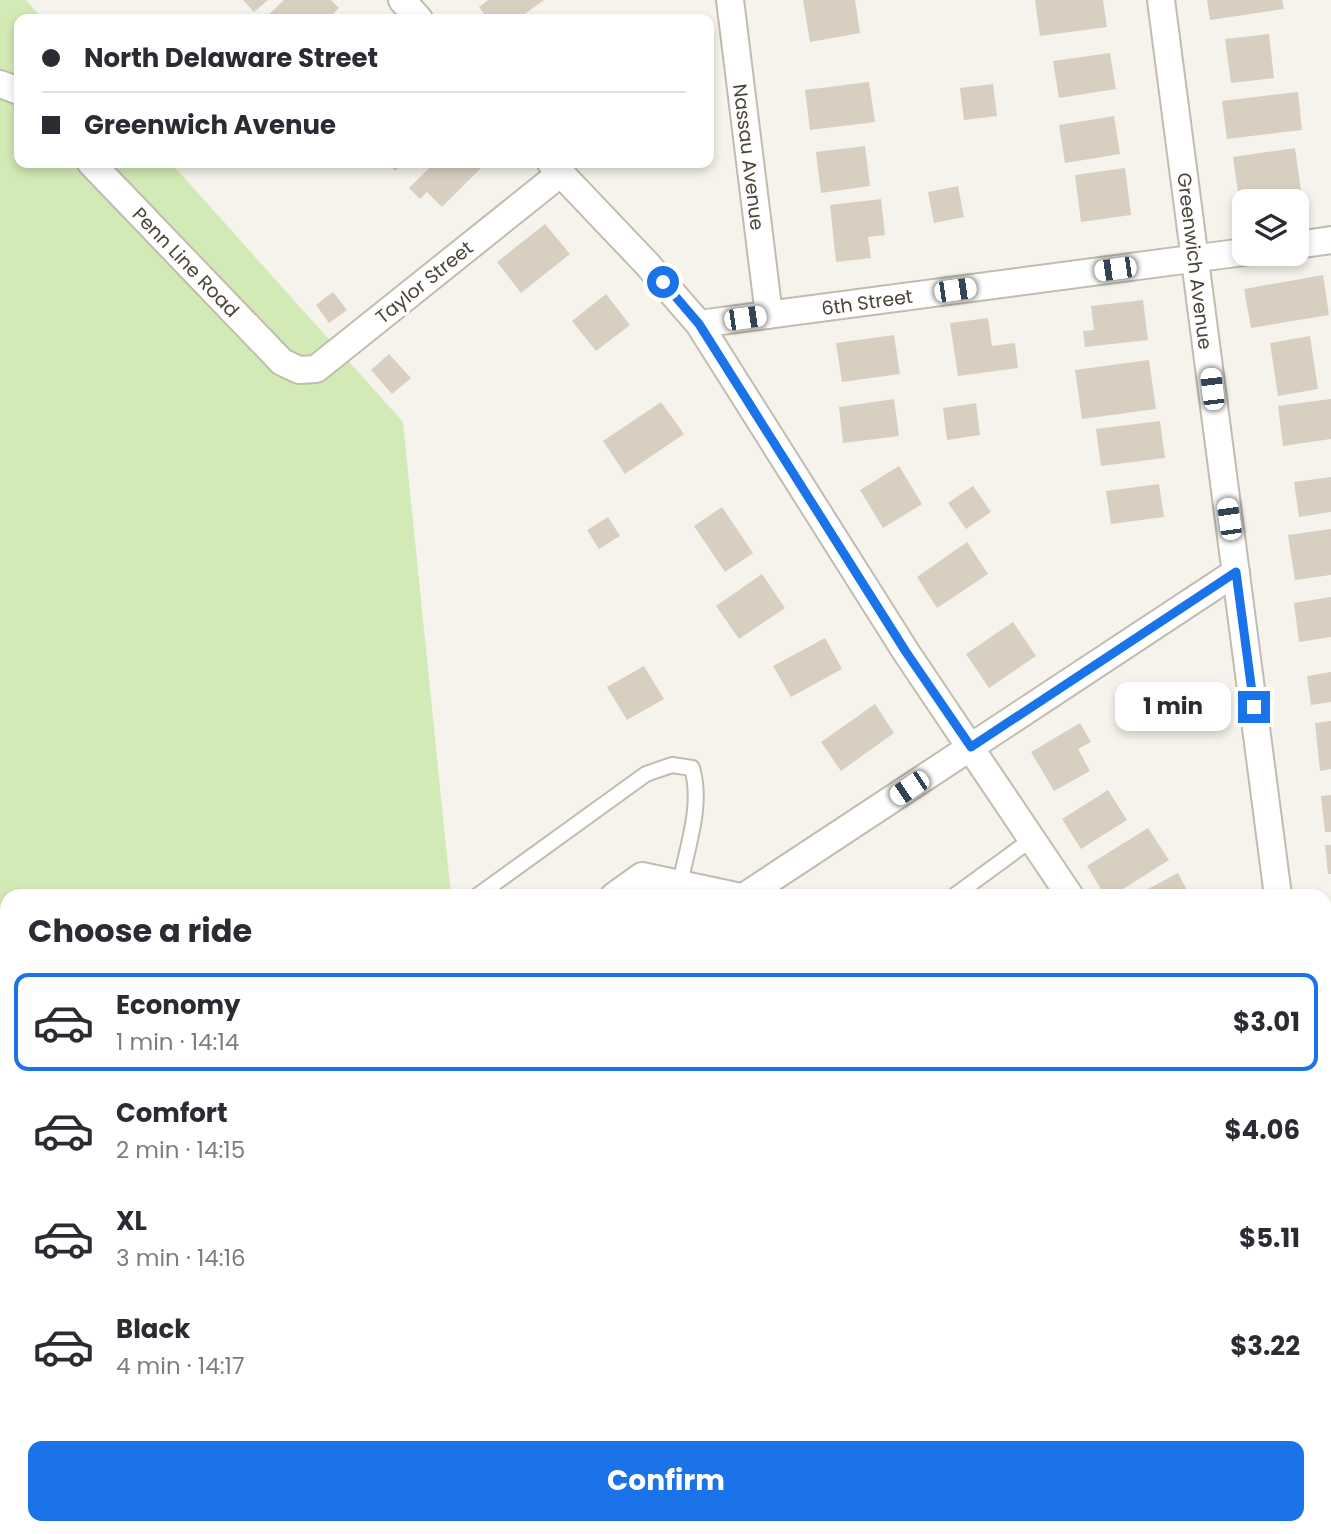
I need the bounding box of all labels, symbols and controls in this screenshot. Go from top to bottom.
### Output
text: North Delaware Street [84,40,378,76]
street label: Nassau Avenue [726,82,771,232]
text: Greenwich Avenue [84,107,336,143]
street label: Greenwich Avenue [1170,171,1219,351]
map controls [1232,189,1309,266]
button: layers [1232,189,1309,266]
street label: Penn Line Road [126,201,245,323]
street label: Taylor Street [370,235,479,330]
car [1093,256,1138,282]
route start [647,266,679,298]
car [933,277,978,303]
street label: 6th Street [820,283,915,322]
car [723,305,768,331]
car [1200,367,1225,411]
car [1216,497,1243,541]
callout: 1 min [1114,682,1230,732]
text: 1 min [1143,690,1203,722]
route end [1238,691,1270,723]
car [886,768,933,808]
text: Choose a ride [28,908,252,953]
text: Economy [116,987,240,1023]
icon: car [32,991,95,1054]
text: $3.01 [1233,1004,1300,1040]
text: 1 min · 14:14 [116,1026,239,1058]
text: Comfort [116,1095,228,1131]
icon: car [32,1099,95,1162]
text: $4.06 [1224,1112,1300,1148]
text: 2 min · 14:15 [116,1134,245,1166]
text: XL [116,1203,147,1239]
icon: car [32,1207,95,1270]
text: $5.11 [1239,1220,1300,1256]
text: 3 min · 14:16 [116,1242,246,1274]
text: Black [116,1311,190,1347]
icon: car [32,1315,95,1378]
text: $3.22 [1230,1328,1300,1364]
text: 4 min · 14:17 [116,1350,244,1382]
button: Confirm [28,1441,1304,1521]

